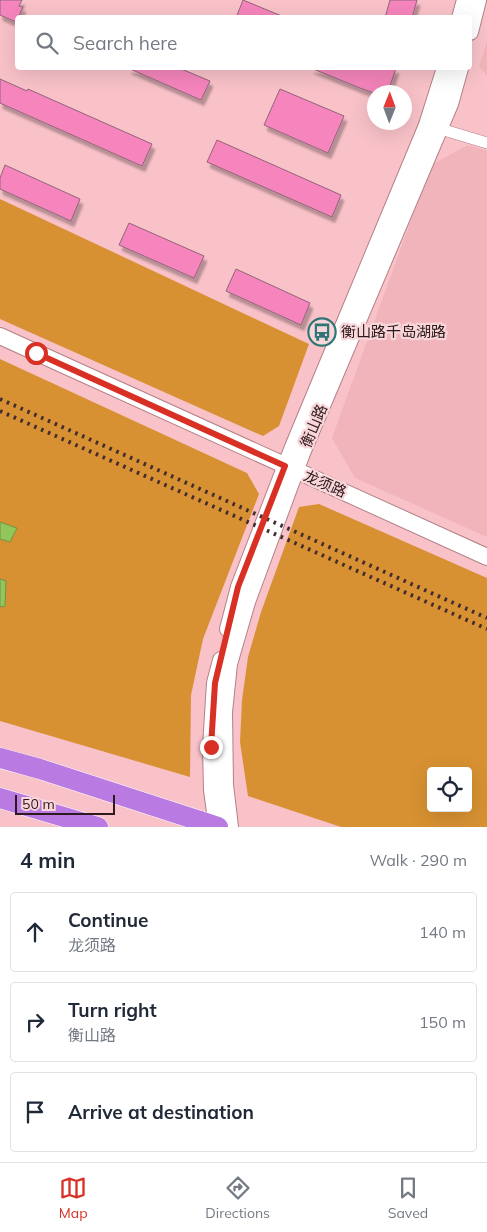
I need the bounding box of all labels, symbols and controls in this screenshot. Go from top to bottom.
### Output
search box [15,15,472,70]
icon: search [33,29,61,57]
text: Search here [73,31,177,55]
north arrow [367,85,412,130]
bus stop icon: 衡山路千岛湖路 [307,317,337,347]
place label: 衡山路千岛湖路 [341,322,446,341]
route start [25,342,48,365]
street label: 衡山路 [296,401,331,450]
street label: 龙须路 [301,466,350,501]
route end [200,736,223,759]
map controls [427,767,472,812]
button: locate [427,767,472,812]
scale bar [15,792,115,815]
text: 50 m [22,795,55,813]
text: 4 min [20,847,75,873]
text: Walk · 290 m [369,850,467,870]
text: Continue [68,908,148,932]
icon: ahead [21,918,49,946]
text: 140 m [419,922,466,942]
text: 龙须路 [68,935,116,955]
text: Turn right [68,998,157,1022]
icon: right [21,1008,49,1036]
text: 150 m [419,1012,466,1032]
text: 衡山路 [68,1025,116,1045]
icon: arrive [21,1098,49,1126]
text: Arrive at destination [68,1100,254,1124]
tab: Map [59,1174,88,1222]
tab: Directions [205,1174,270,1222]
tab: Saved [388,1174,428,1222]

